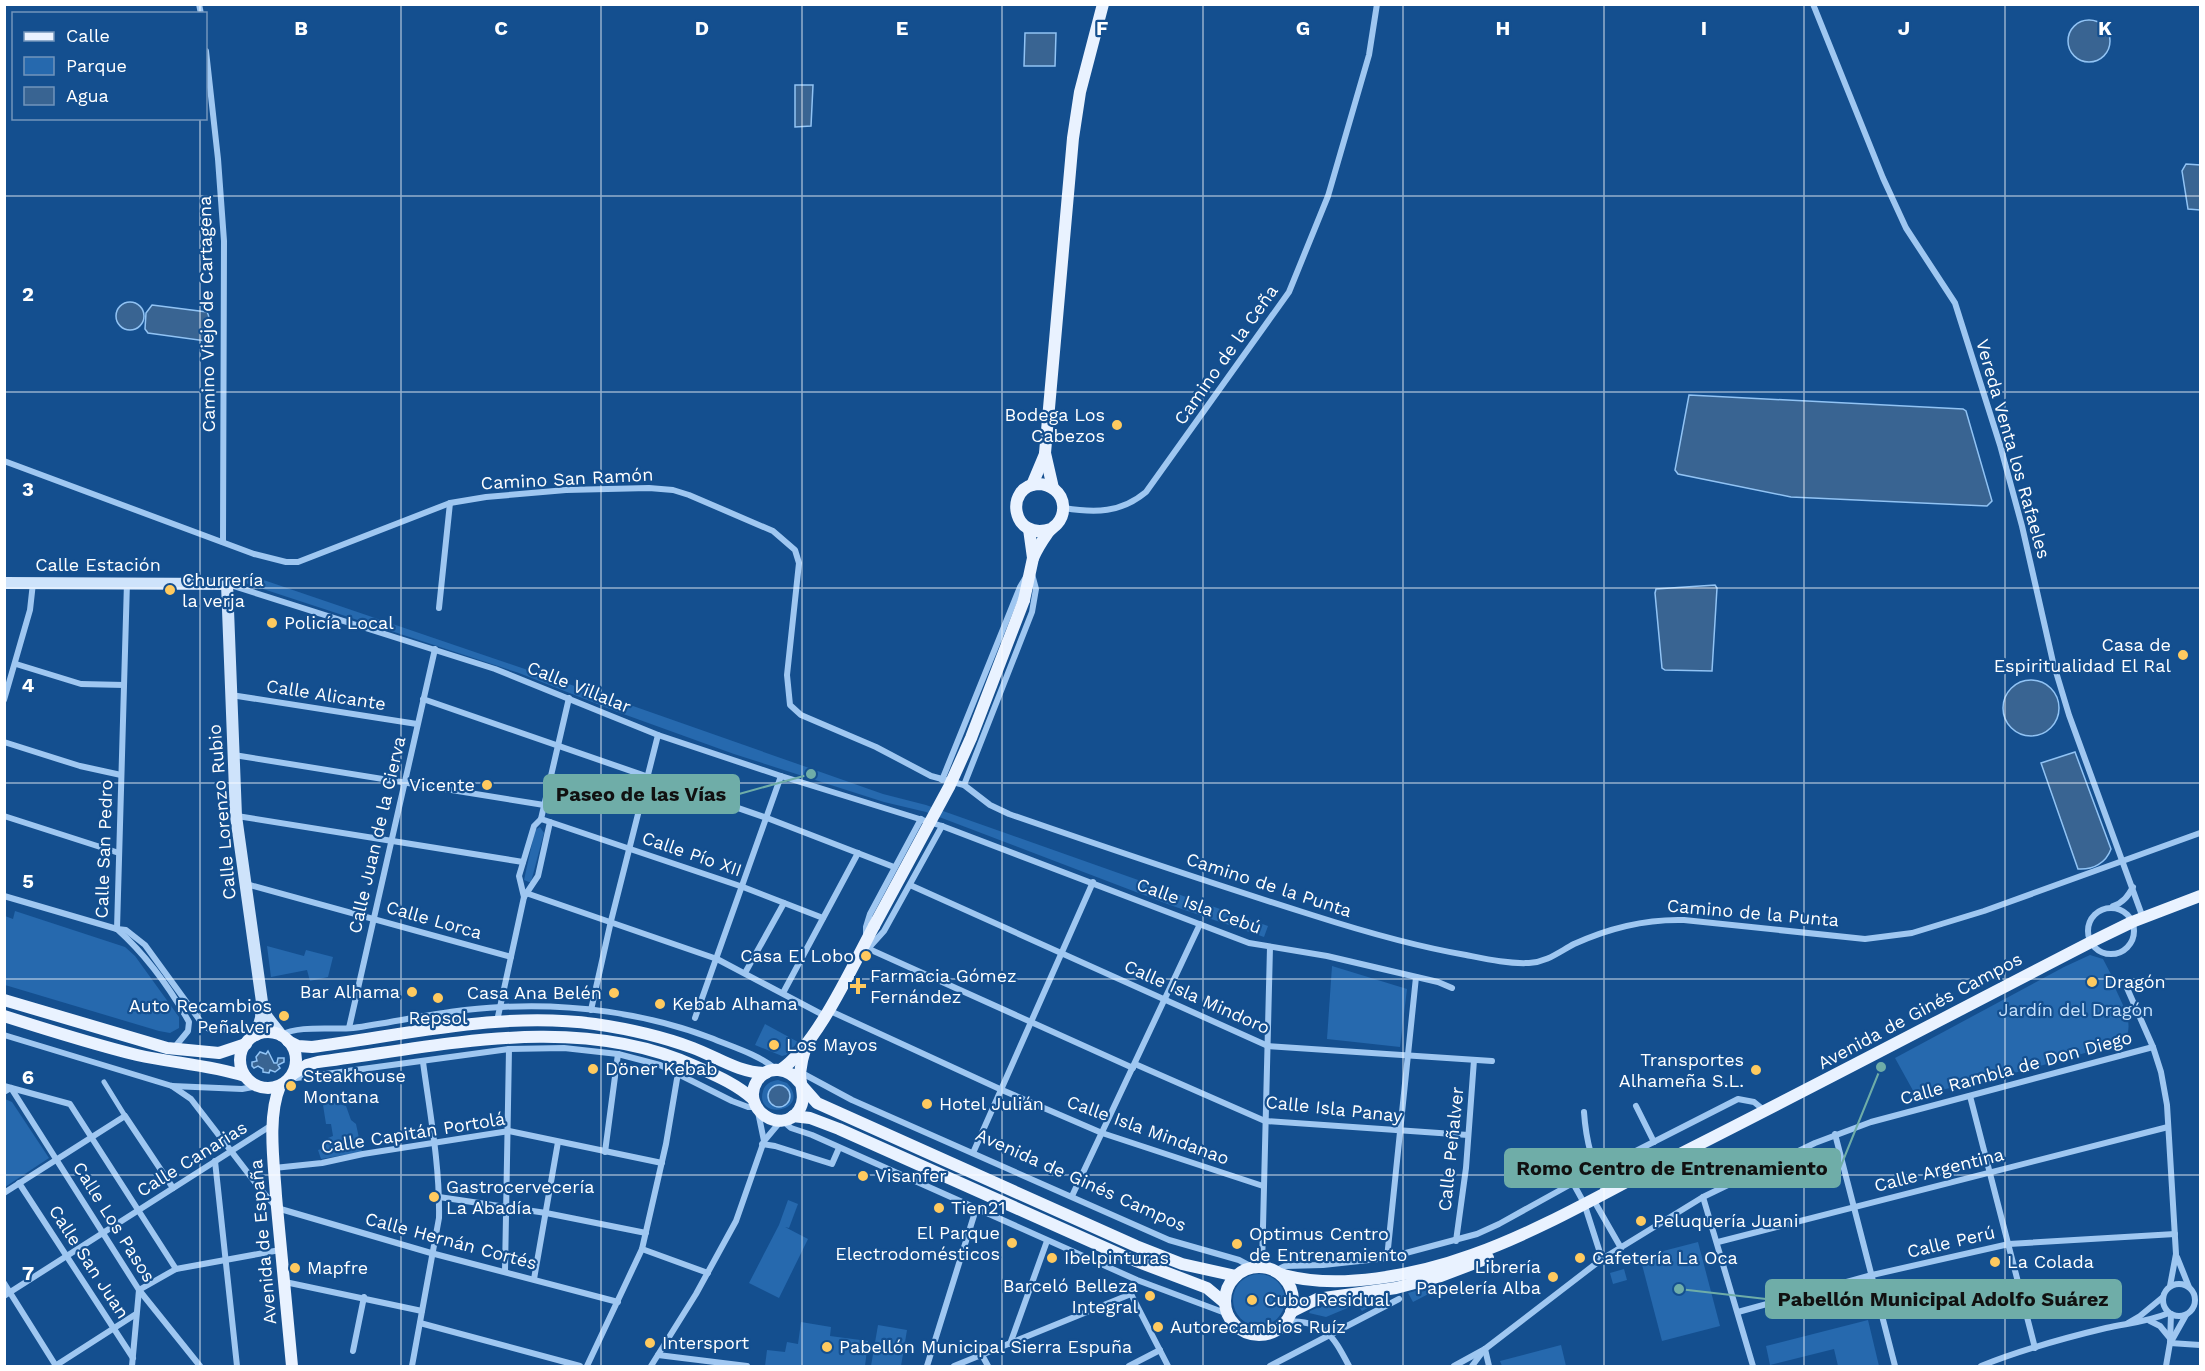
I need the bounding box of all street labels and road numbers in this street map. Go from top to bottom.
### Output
street label: Camino Viejo de Cartagena [194,195,219,433]
street label: Camino de la Ceña [1169,281,1282,429]
street label: Vereda Venta los Rafaeles [1972,337,2055,561]
street label: Camino San Ramón [480,463,654,494]
street label: Calle Estación [35,554,161,575]
street label: Calle Villalar [524,656,634,717]
street label: Calle Alicante [265,675,387,714]
street label: Calle Lorenzo Rubio [203,723,240,901]
street label: Calle Juan de la Cierva [344,734,409,935]
street label: Calle San Pedro [91,779,116,919]
street label: Calle Pío XII [640,827,745,880]
street label: Camino de la Punta [1184,848,1354,921]
street label: Calle Isla Cebú [1134,873,1264,938]
street label: Camino de la Punta [1666,895,1840,930]
street label: Calle Lorca [384,896,484,943]
street label: Avenida de Ginés Campos [1814,948,2025,1073]
street label: Calle Isla Mindoro [1121,955,1273,1038]
street label: Calle Rambla de Don Diego [1898,1026,2134,1109]
street label: Calle Peñalver [1434,1086,1467,1212]
street label: Calle Isla Mindanao [1064,1090,1232,1169]
street label: Calle Isla Panay [1265,1091,1404,1126]
street label: Calle Capitán Portolá [319,1108,506,1157]
street label: Calle Canarias [133,1116,251,1201]
street label: Avenida de Ginés Campos [973,1124,1190,1236]
street label: Calle Argentina [1872,1143,2006,1196]
street label: Calle Los Pasos [69,1158,160,1286]
street label: Avenida de España [245,1159,280,1326]
street label: Calle San Juan [45,1201,134,1322]
street label: Calle Hernán Cortés [363,1207,539,1274]
street label: Calle Perú [1905,1221,1997,1262]

